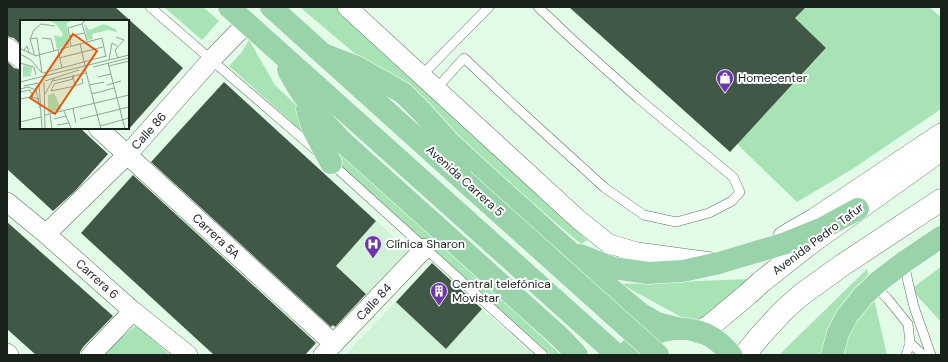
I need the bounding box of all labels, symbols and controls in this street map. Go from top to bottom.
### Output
inset map [20,20,129,129]
shop icon: Homecenter [715,68,735,93]
place label: Homecenter [738,70,808,86]
street label: Calle 86 [128,109,170,153]
street label: Avenida Carrera 5 [423,142,507,220]
street label: Avenida Pedro Tafur [769,199,867,279]
street label: Carrera 5A [189,210,243,262]
hospital icon: Clínica Sharon [363,234,383,259]
place label: Clínica Sharon [386,236,465,252]
street label: Carrera 6 [72,256,122,302]
place label: Central telefónica Movistar [452,276,551,306]
street label: Calle 84 [353,280,395,324]
building icon: Central telefónica Movistar [429,281,449,306]

